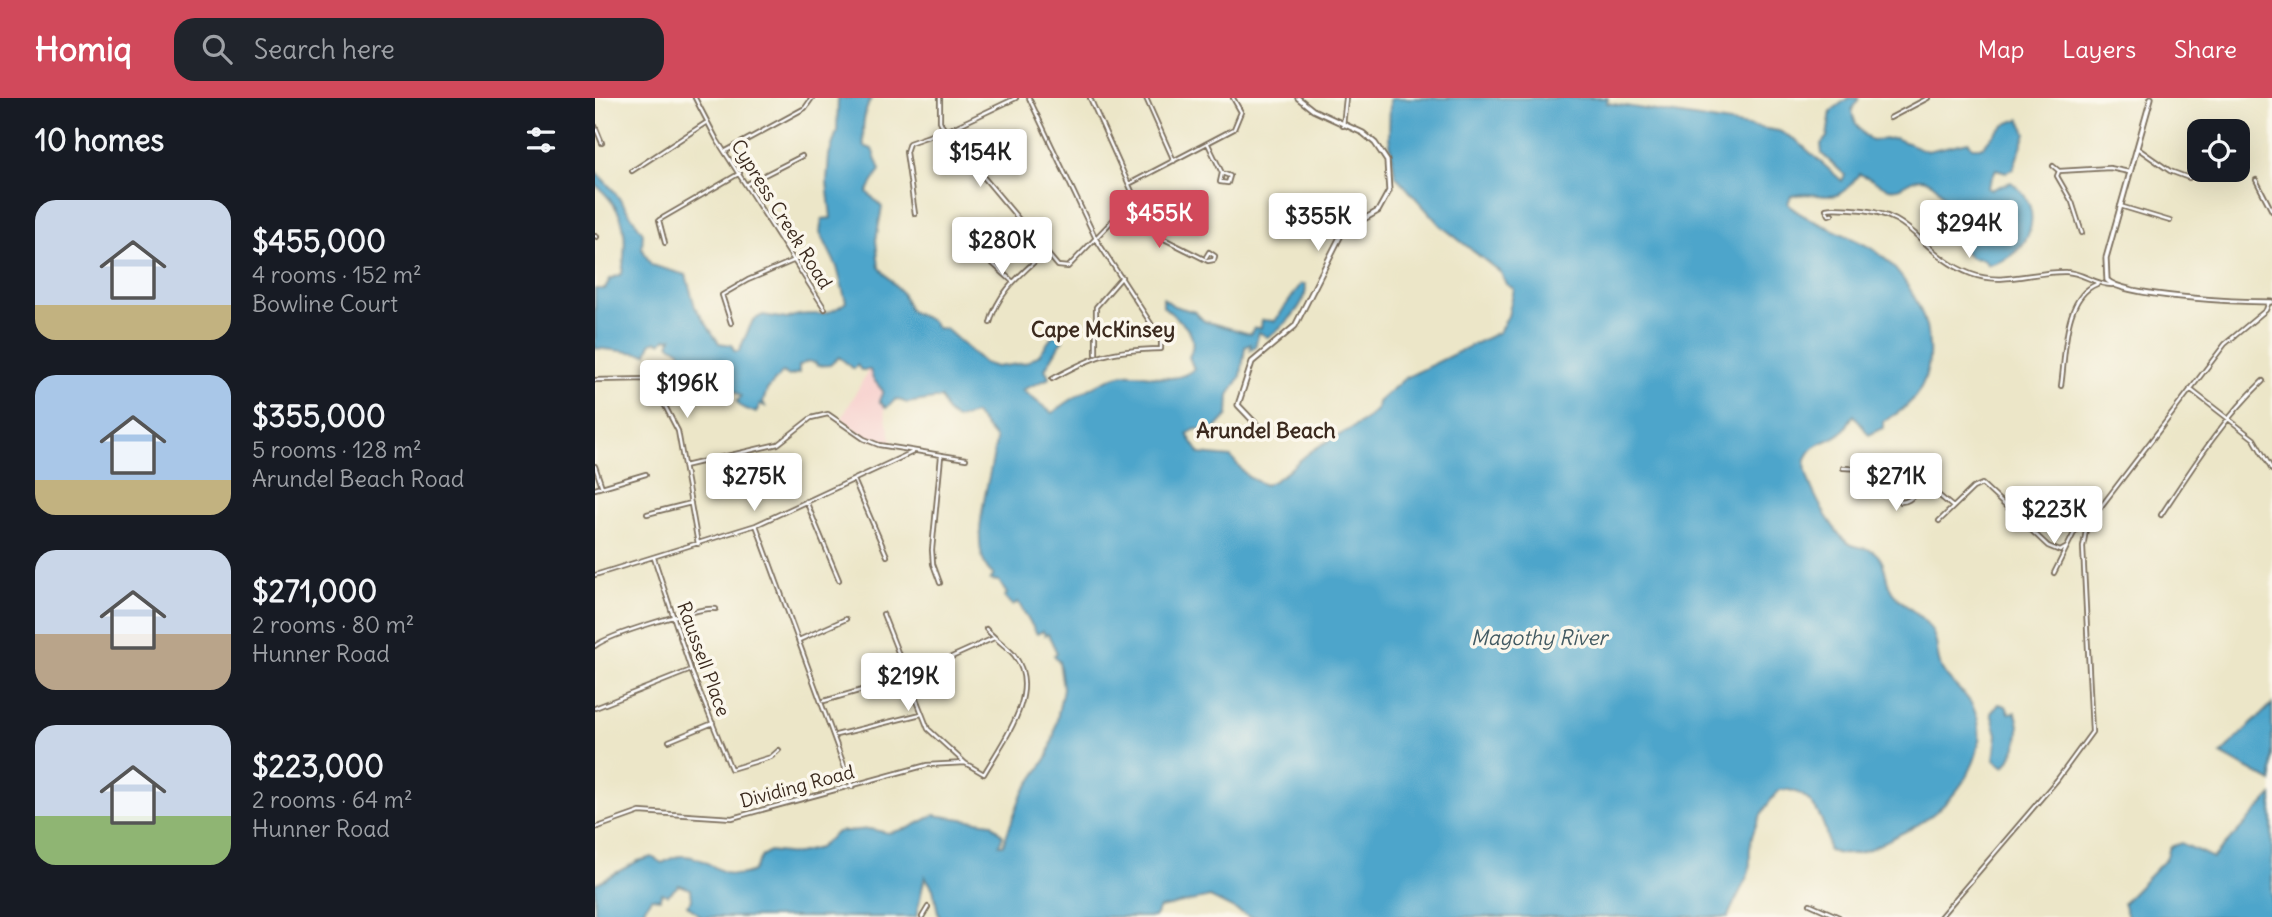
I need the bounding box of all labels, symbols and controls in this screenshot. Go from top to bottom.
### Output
search box [174,18,664,81]
text: Homiq [35,28,132,70]
icon: search [198,30,236,68]
text: Search here [254,33,395,66]
text: Map [1978,34,2024,64]
text: Layers [2062,34,2136,64]
text: Share [2174,34,2237,64]
map controls [2187,119,2250,182]
button: locate [2187,119,2250,182]
text: 10 homes [35,121,164,159]
icon: filters [522,121,560,159]
pin: $154K [931,130,1029,189]
street label: Cypress Creek Road [726,135,838,293]
text: $154K [949,137,1011,166]
pin: $455K [1110,190,1208,250]
pin: $355K [1269,194,1367,253]
text: $455K [1126,198,1192,227]
pin: $294K [1920,200,2018,260]
text: $355K [1285,201,1351,230]
text: $294K [1936,208,2002,237]
pin: $280K [953,218,1051,277]
text: $455,000 [252,222,386,260]
text: $280K [968,225,1036,254]
icon: home [91,228,175,312]
text: 4 rooms · 152 m² [252,260,422,289]
text: Bowline Court [252,289,398,318]
district label: Cape McKinsey [1031,316,1175,343]
pin: $196K [638,360,736,420]
text: $196K [656,368,718,397]
text: $355,000 [252,397,386,435]
icon: home [91,403,175,487]
district label: Arundel Beach [1196,417,1336,444]
text: 5 rooms · 128 m² [252,435,422,464]
pin: $275K [705,454,803,513]
pin: $271K [1847,454,1945,513]
text: $275K [722,461,786,490]
text: $271K [1866,461,1926,490]
text: Arundel Beach Road [252,464,464,493]
pin: $223K [2005,486,2103,546]
text: $223K [2021,494,2087,523]
text: $271,000 [252,572,377,610]
icon: home [91,578,175,662]
street label: Raussell Place [672,598,736,720]
text: 2 rooms · 80 m² [252,610,414,639]
water label: Magothy River [1471,624,1610,651]
text: Hunner Road [252,639,390,668]
pin: $219K [859,654,957,713]
text: $219K [877,661,939,690]
text: $223,000 [252,747,384,785]
icon: home [91,753,175,837]
street label: Dividing Road [737,759,857,813]
text: 2 rooms · 64 m² [252,785,413,814]
text: Hunner Road [252,814,390,843]

